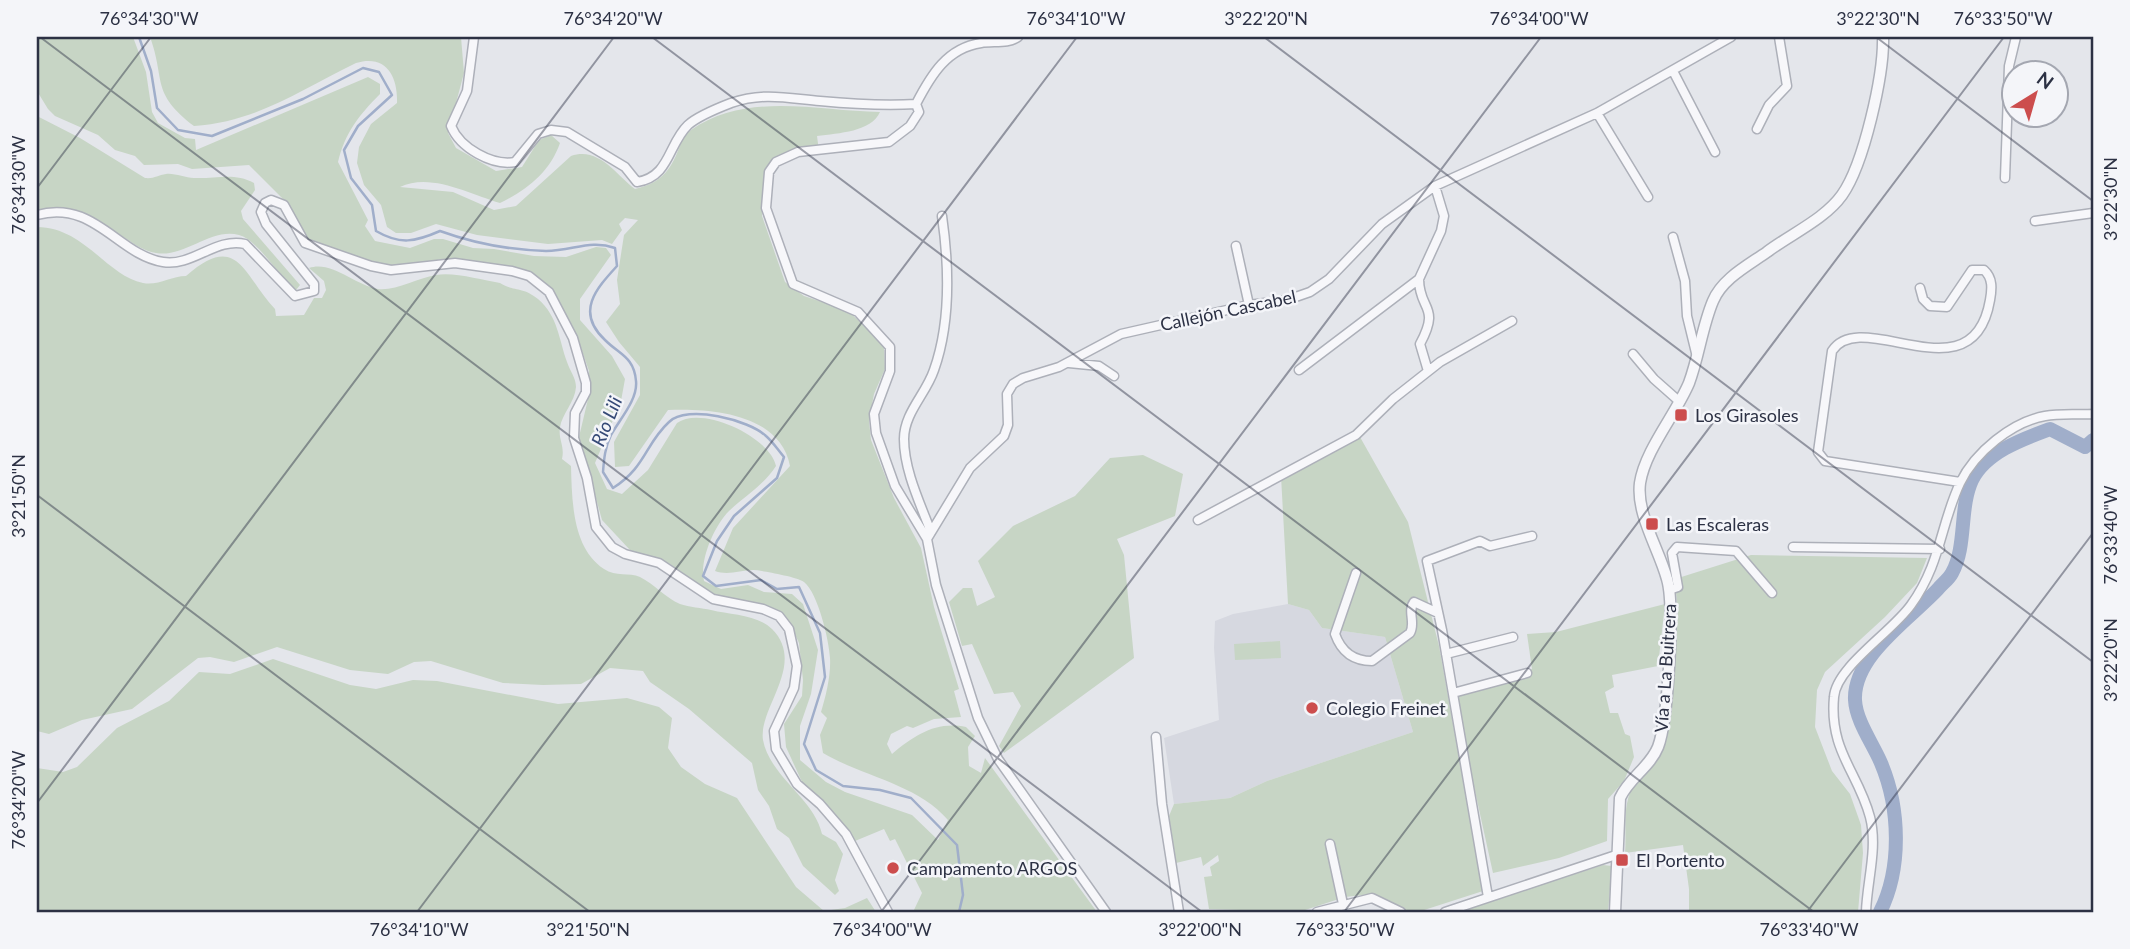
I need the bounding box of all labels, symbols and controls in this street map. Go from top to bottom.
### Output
text: 76°34'30"W [99,7,199,29]
text: 76°34'20"W [563,7,663,29]
text: 76°34'10"W [1026,7,1126,29]
text: 3°22'20"N [1224,7,1308,29]
text: 76°34'00"W [1489,7,1589,29]
text: 3°22'30"N [1836,7,1920,29]
text: 76°33'50"W [1953,7,2053,29]
north arrow [2000,60,2070,130]
text: N [2033,66,2058,94]
text: 76°34'30"W [7,135,29,235]
text: 3°22'30"N [2099,157,2121,241]
street label: Callejón Cascabel [1158,285,1298,335]
water label: Río Lili [586,392,627,449]
place label: Los Girasoles [1695,404,1799,426]
marker: Los Girasoles [1673,407,1689,423]
text: 3°21'50"N [7,454,29,538]
text: 76°33'40"W [2099,485,2121,585]
place label: Las Escaleras [1666,513,1769,535]
marker: Las Escaleras [1644,516,1660,532]
street label: Vía a La Buitrera [1650,603,1680,733]
text: 3°22'20"N [2099,618,2121,702]
place label: Colegio Freinet [1326,697,1446,719]
marker: Colegio Freinet [1304,700,1320,716]
text: 76°34'20"W [7,750,29,850]
place label: El Portento [1636,849,1725,871]
marker: El Portento [1614,852,1630,868]
place label: Campamento ARGOS [907,857,1077,879]
marker: Campamento ARGOS [885,860,901,876]
text: 76°34'10"W [369,918,469,940]
text: 3°21'50"N [546,918,630,940]
text: 76°34'00"W [832,918,932,940]
text: 3°22'00"N [1158,918,1242,940]
text: 76°33'50"W [1295,918,1395,940]
text: 76°33'40"W [1759,918,1859,940]

